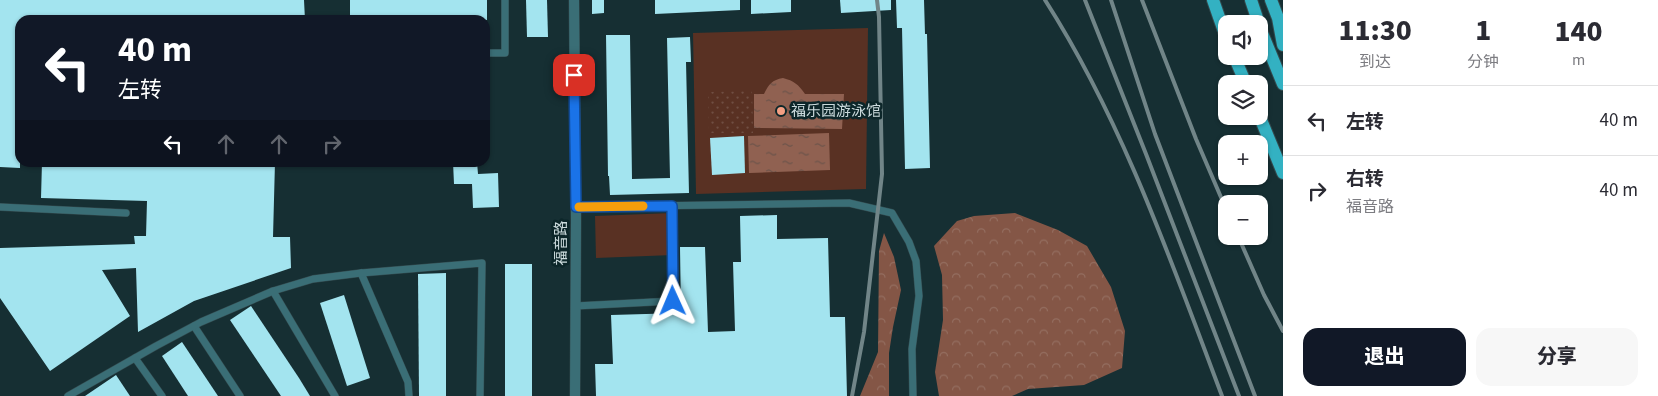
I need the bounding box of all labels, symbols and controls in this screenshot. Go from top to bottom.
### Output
text: 11:30 [1338,9,1412,52]
text: 1 [1475,9,1491,52]
text: 140 [1555,10,1603,53]
map controls [1218,15,1268,245]
button: sound [1218,15,1268,65]
text: 40 m [118,25,192,75]
icon: left [35,35,100,100]
text: m [1572,49,1585,71]
text: 到达 [1359,51,1391,73]
text: 分钟 [1467,51,1499,73]
pin [553,54,595,96]
icon: arrive [560,61,588,89]
text: 左转 [118,74,162,106]
button: layers [1218,75,1268,125]
place label: 福乐园游泳馆 [791,101,881,122]
marker: 福乐园游泳馆 [775,105,787,117]
icon: left [1303,107,1331,135]
text: 40 m [1600,107,1638,134]
text: 左转 [1346,109,1384,136]
icon: left [159,130,187,158]
icon: ahead [212,130,240,158]
icon: ahead [265,130,293,158]
icon: right [318,130,346,158]
button: + [1218,135,1268,185]
text: 右转 [1346,166,1384,193]
icon: right [1303,177,1331,205]
text: 40 m [1600,177,1638,204]
button: − [1218,195,1268,245]
text: 福音路 [1346,196,1394,218]
street label: 福音路 [551,220,572,266]
position arrow [646,274,698,326]
button: 退出 [1303,328,1466,386]
button: 分享 [1476,328,1638,386]

